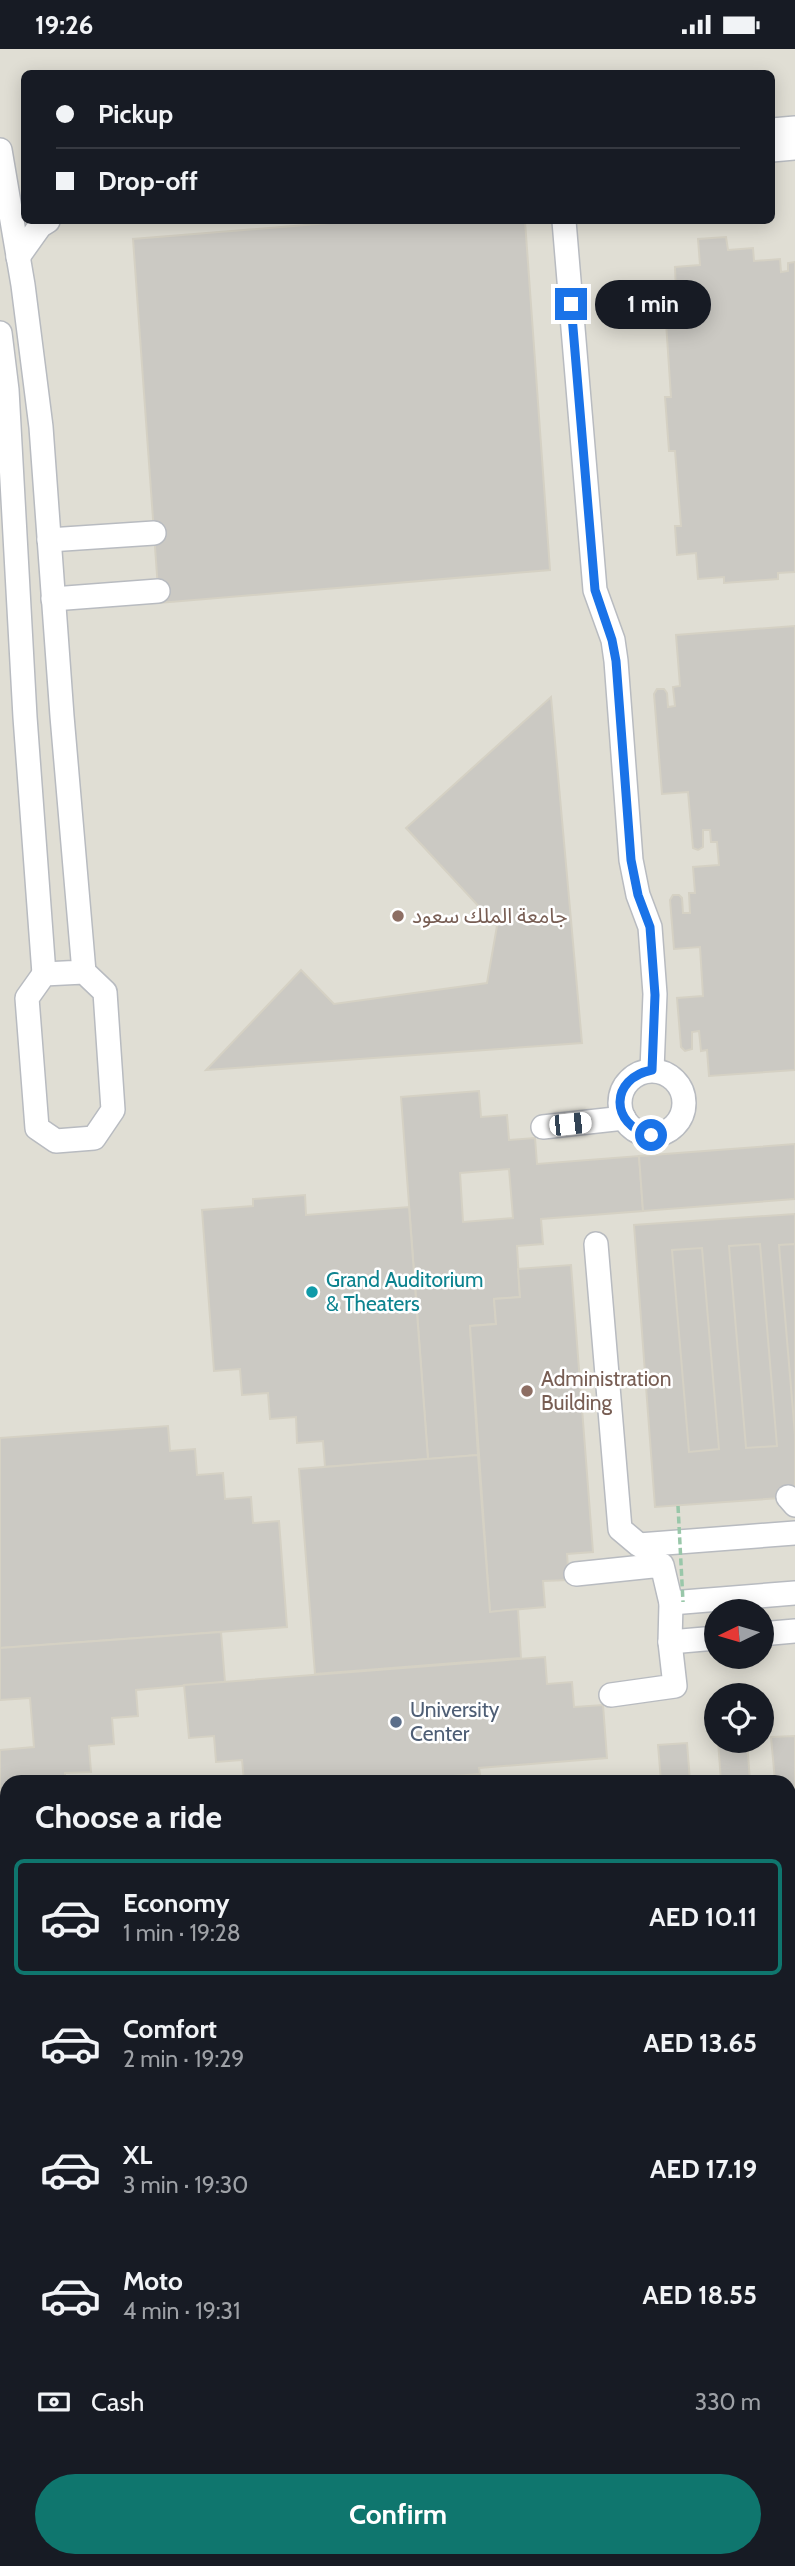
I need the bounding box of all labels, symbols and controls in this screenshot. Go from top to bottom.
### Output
text: 19:26 [35,9,93,41]
text: Pickup [98,98,173,130]
text: Drop-off [98,165,198,197]
callout: 1 min [596,279,711,329]
route end [555,288,587,320]
text: 1 min [627,290,679,318]
place label: جامعة الملك سعود [412,903,568,928]
marker: جامعة الملك سعود [390,908,406,924]
car [549,1111,592,1137]
route start [635,1119,667,1151]
place label: Grand Auditorium & Theaters [326,1267,484,1316]
marker: Grand Auditorium & Theaters [304,1284,320,1300]
place label: Administration Building [541,1366,671,1415]
marker: Administration Building [519,1383,535,1399]
north arrow [704,1599,774,1669]
map controls [704,1599,774,1753]
button: locate [704,1683,774,1753]
place label: University Center [410,1697,500,1746]
marker: University Center [388,1714,404,1730]
text: Choose a ride [35,1797,222,1836]
icon: car [39,1886,102,1949]
text: Economy [123,1887,229,1919]
text: AED 10.11 [649,1901,757,1933]
text: 1 min · 19:28 [123,1919,241,1947]
icon: car [39,2012,102,2075]
text: Comfort [123,2013,217,2045]
text: AED 13.65 [643,2027,757,2059]
text: 2 min · 19:29 [123,2045,244,2073]
icon: car [39,2138,102,2201]
text: XL [123,2139,152,2171]
text: AED 17.19 [650,2153,757,2185]
text: 3 min · 19:30 [123,2171,248,2199]
icon: car [39,2264,102,2327]
text: Moto [123,2265,183,2297]
text: AED 18.55 [642,2279,757,2311]
text: 4 min · 19:31 [123,2297,240,2325]
icon: cash [35,2383,73,2421]
text: Cash [91,2386,144,2418]
text: 330 m [695,2388,761,2416]
button: Confirm [35,2474,761,2554]

